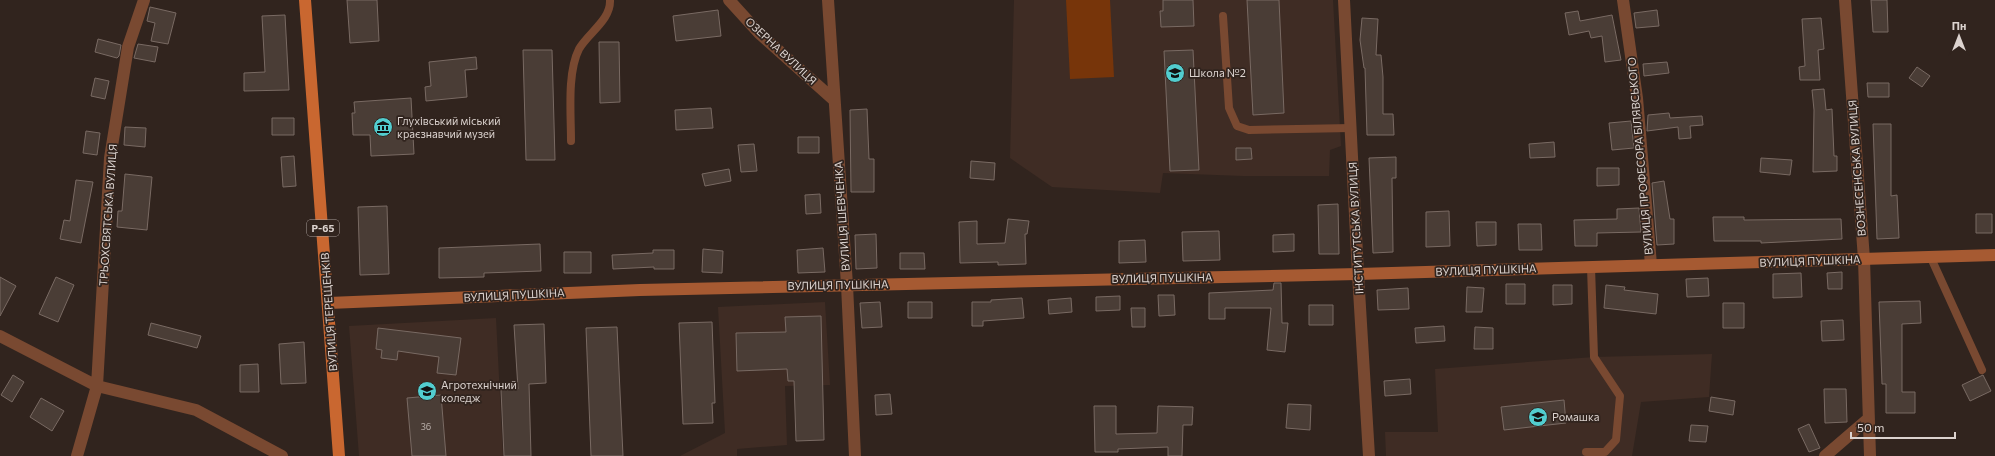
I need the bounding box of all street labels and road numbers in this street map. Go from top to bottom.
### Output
street label: ОЗЕРНА ВУЛИЦЯ [743,14,820,87]
street label: ВУЛИЦЯ ПРОФЕСОРА БІЛЯВСЬКОГО [1624,57,1655,255]
street label: ВОЗНЕСЕНСЬКА ВУЛИЦЯ [1845,99,1868,237]
street label: ТРЬОХСВЯТСЬКА ВУЛИЦЯ [96,143,119,286]
street label: ВУЛИЦЯ ШЕВЧЕНКА [831,160,852,271]
street label: ІНСТИТУТСЬКА ВУЛИЦЯ [1346,161,1365,295]
road number: Р-65 [307,220,339,236]
street label: ВУЛИЦЯ ТЕРЕЩЕНКІВ [318,252,339,372]
street label: ВУЛИЦЯ ПУШКІНА [1759,252,1861,269]
street label: ВУЛИЦЯ ПУШКІНА [1435,261,1537,278]
street label: ВУЛИЦЯ ПУШКІНА [1111,270,1213,285]
street label: ВУЛИЦЯ ПУШКІНА [787,277,889,292]
street label: ВУЛИЦЯ ПУШКІНА [463,285,565,304]

